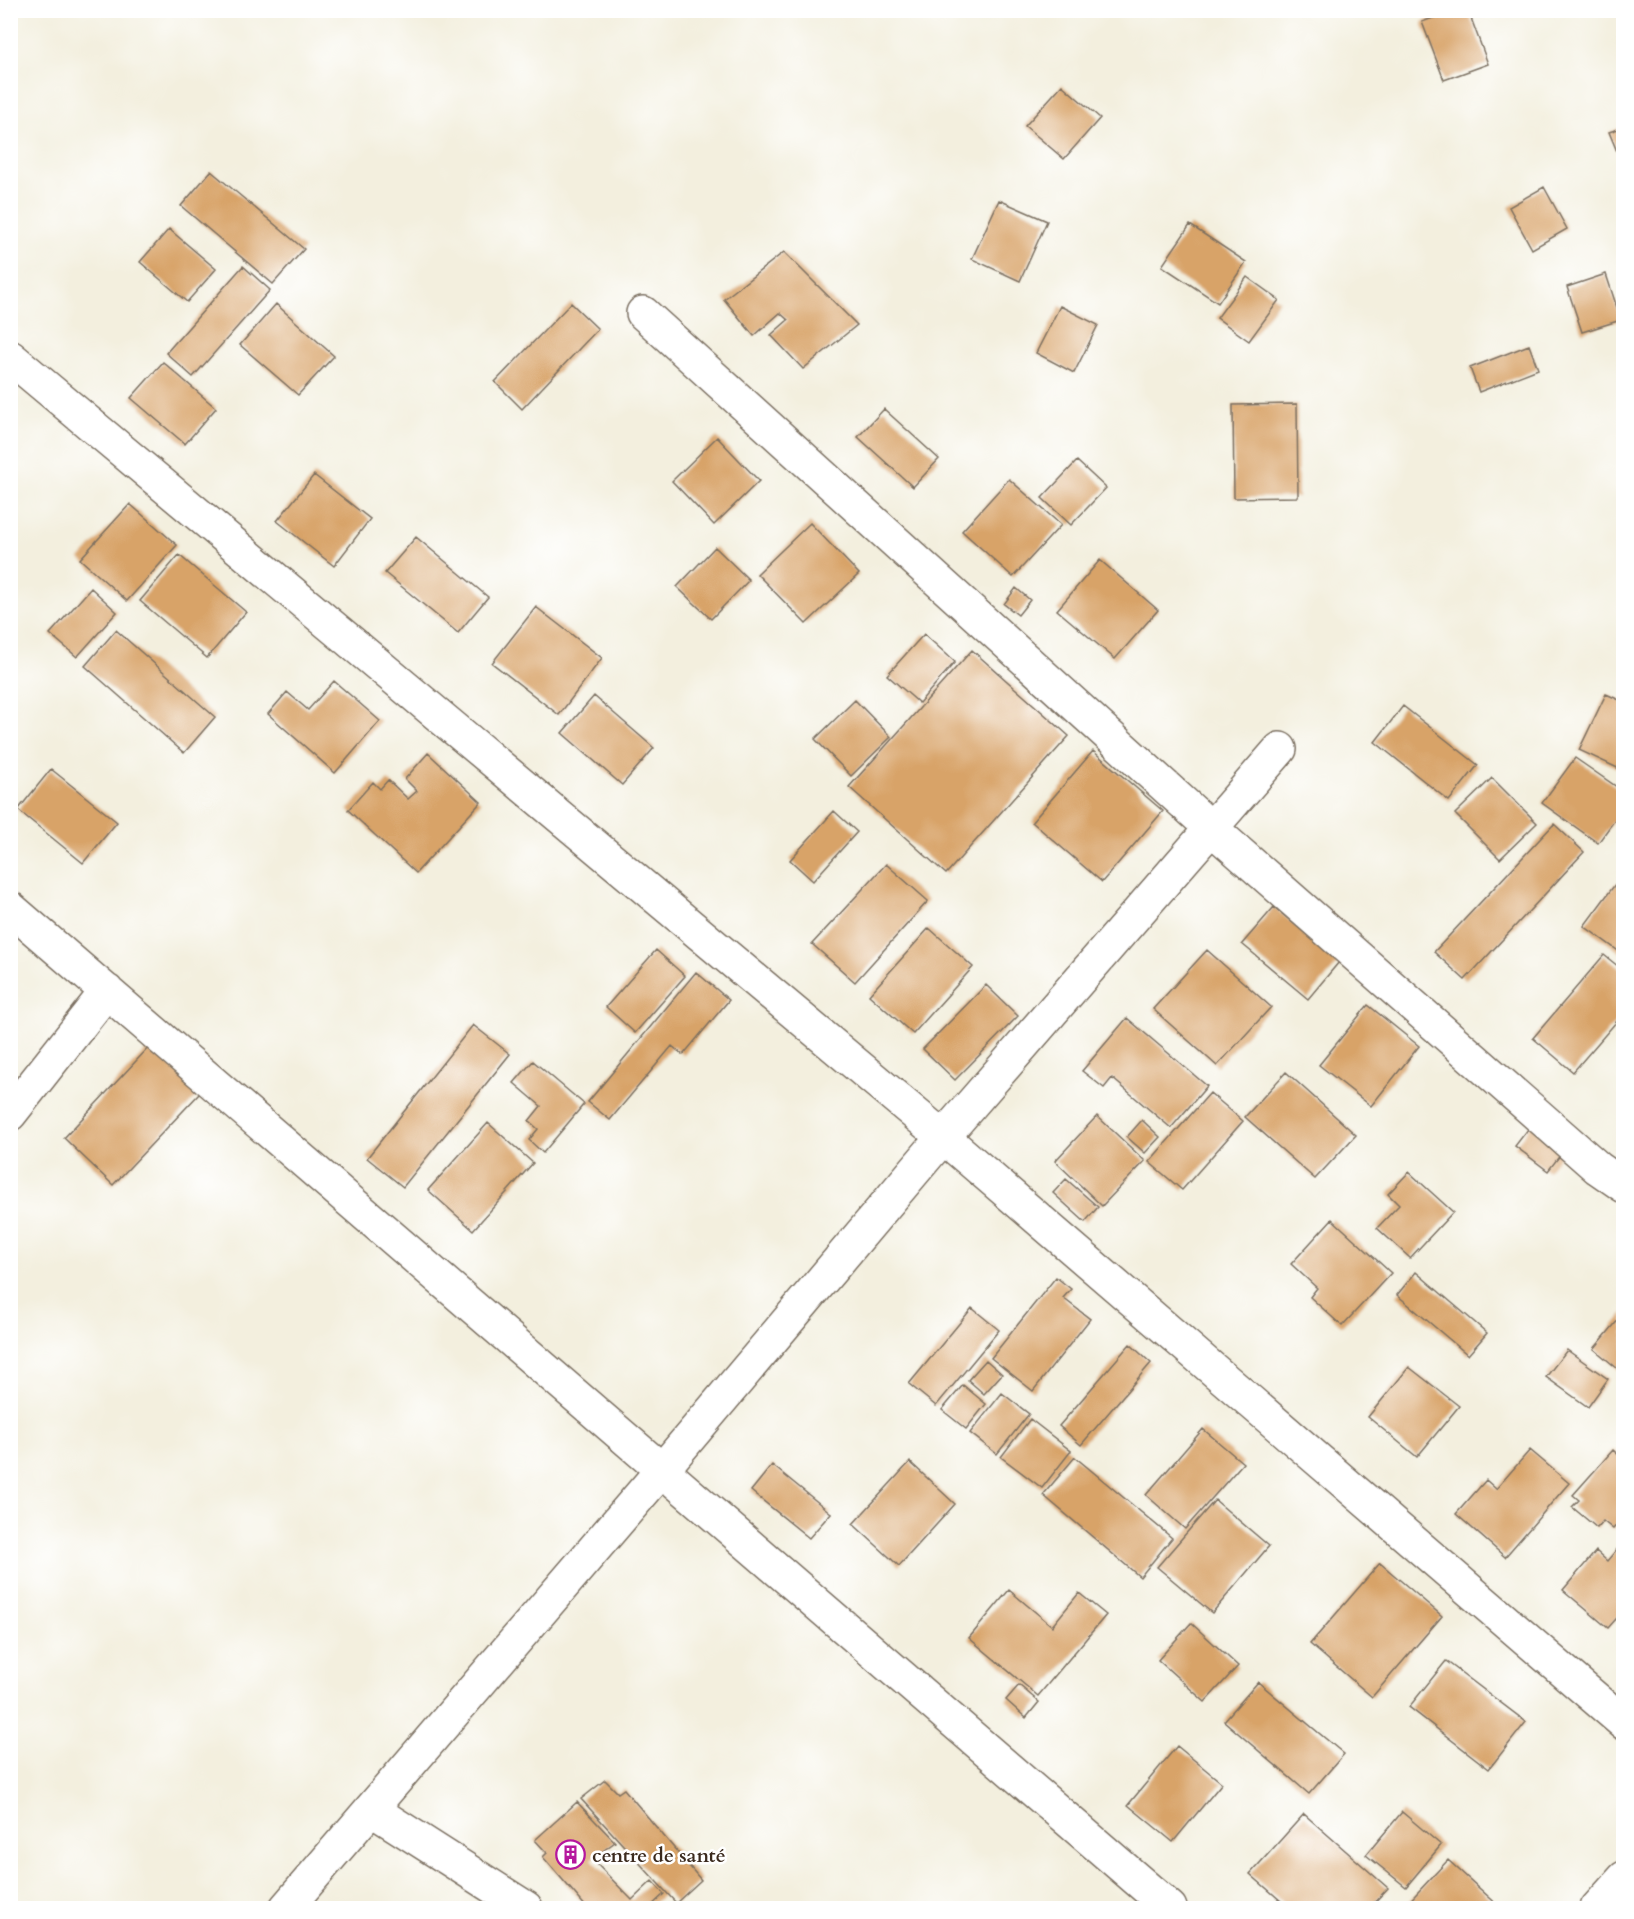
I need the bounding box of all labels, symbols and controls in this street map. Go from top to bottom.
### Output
building icon: centre de santé [555,1839,587,1871]
place label: centre de santé [592,1842,726,1869]

